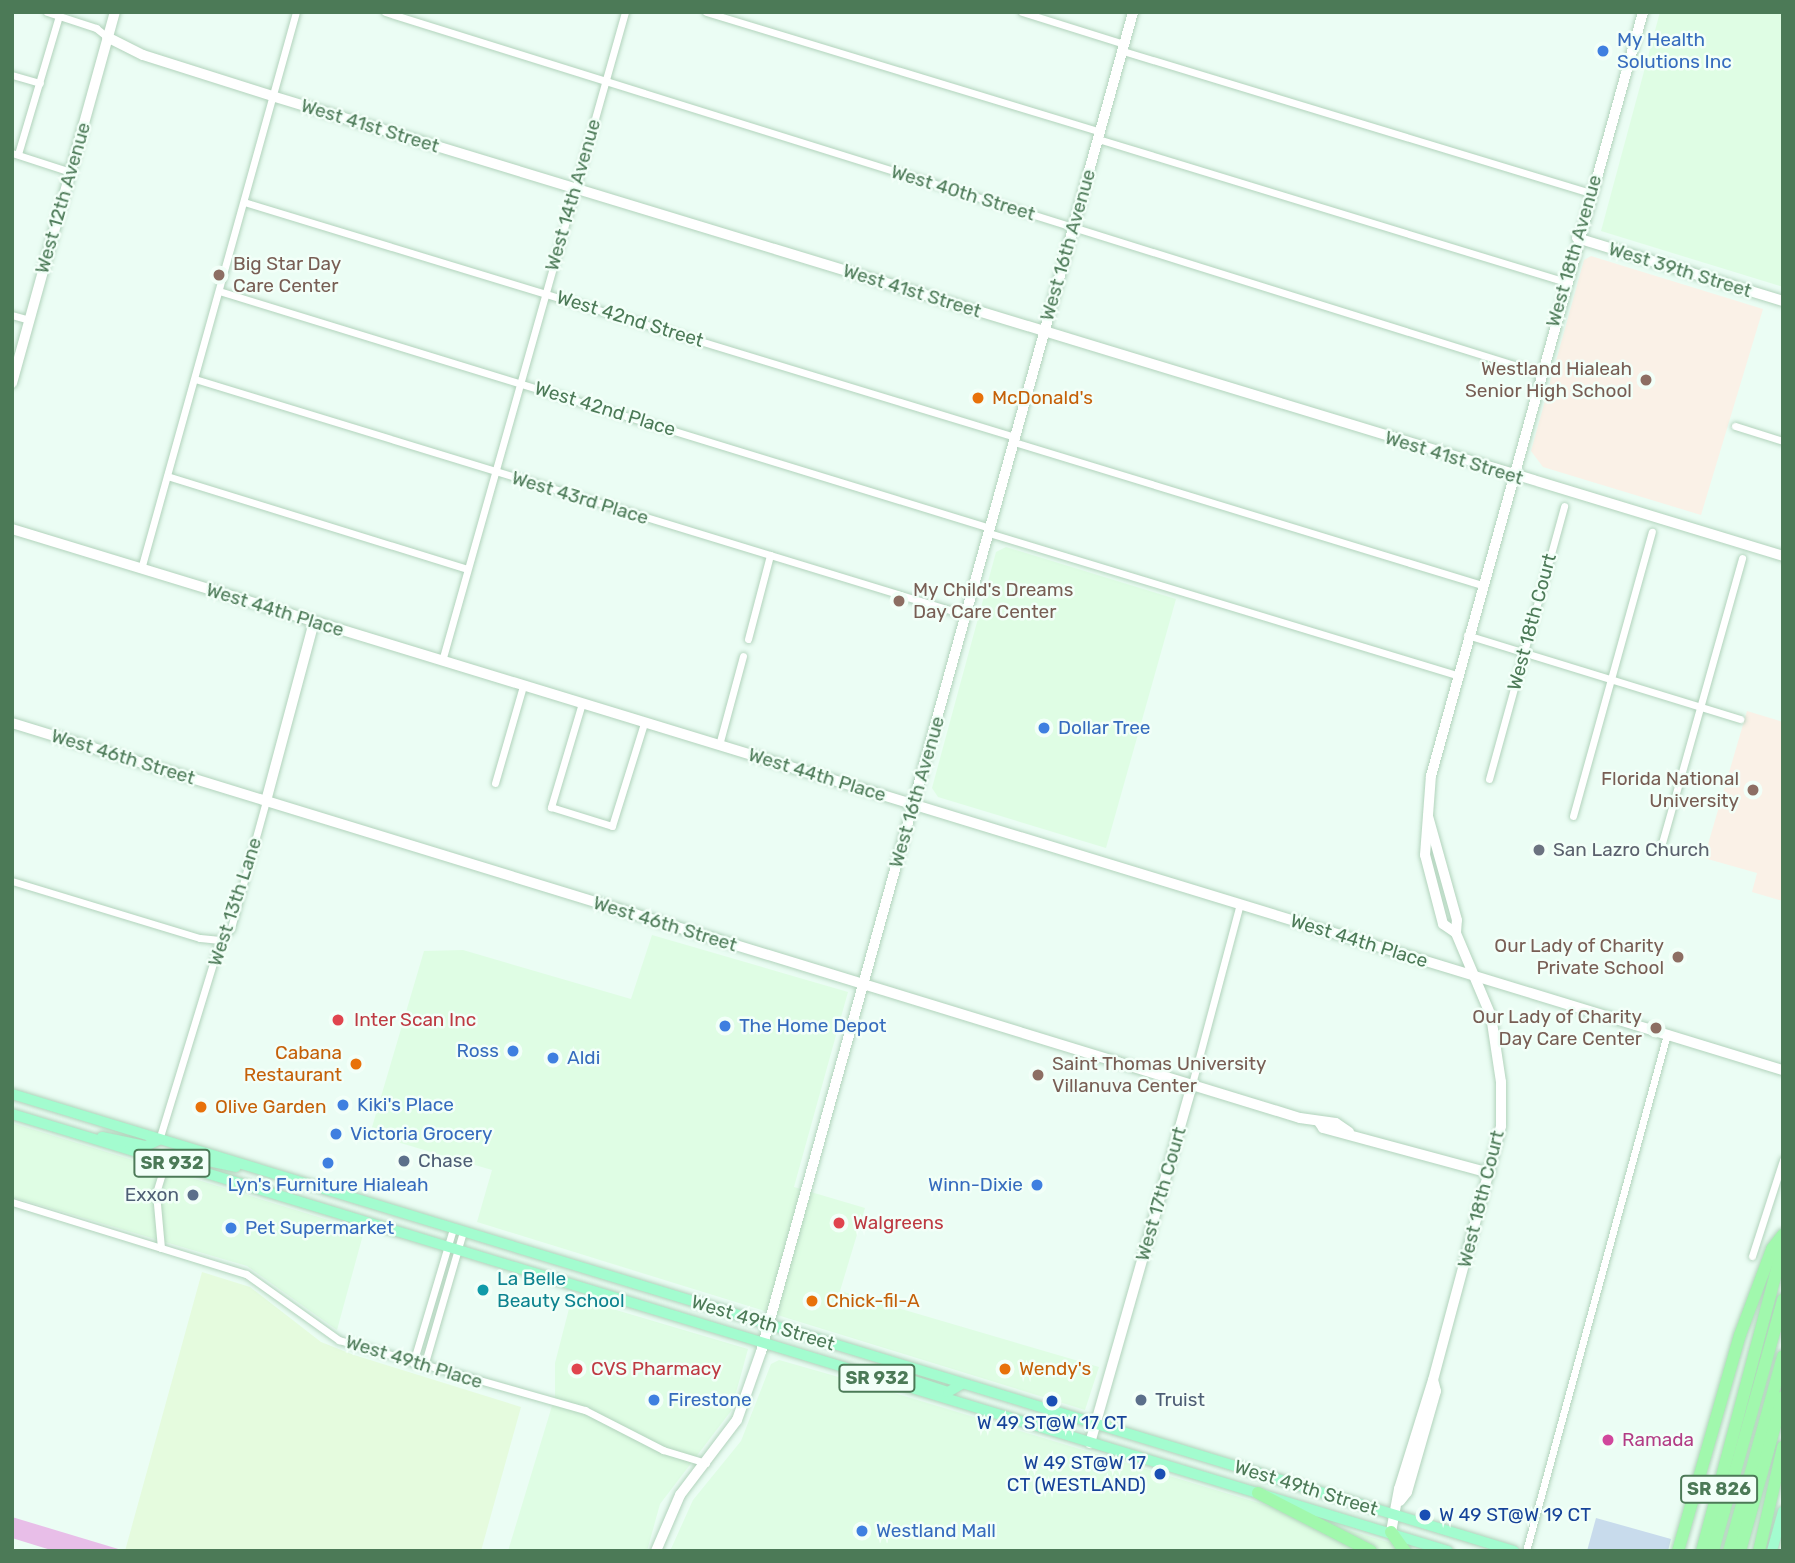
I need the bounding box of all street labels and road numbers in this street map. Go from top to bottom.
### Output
street label: West 41st Street [298,94,442,158]
street label: West 14th Avenue [540,116,606,274]
street label: West 12th Avenue [30,120,96,276]
street label: West 40th Street [888,160,1038,226]
street label: West 16th Avenue [1035,166,1101,324]
street label: West 18th Avenue [1541,172,1607,330]
street label: West 39th Street [1606,237,1754,303]
street label: West 41st Street [840,259,984,323]
street label: West 42nd Street [554,286,706,352]
street label: West 42nd Place [532,377,678,441]
street label: West 41st Street [1382,426,1526,490]
street label: West 43rd Place [509,466,651,530]
street label: West 18th Court [1503,551,1561,693]
street label: West 44th Place [203,578,347,642]
street label: West 16th Avenue [884,713,950,871]
street label: West 46th Street [48,724,198,790]
street label: West 44th Place [745,743,889,807]
street label: West 13th Lane [203,835,267,969]
street label: West 46th Street [590,891,740,957]
street label: West 44th Place [1287,909,1431,973]
street label: West 17th Court [1131,1124,1191,1264]
street label: West 18th Court [1453,1128,1509,1270]
road number: SR 932 [132,1148,212,1178]
street label: West 49th Street [689,1290,837,1356]
street label: West 49th Place [343,1330,485,1394]
road number: SR 932 [837,1364,917,1392]
street label: West 49th Street [1232,1455,1380,1521]
road number: SR 826 [1679,1474,1759,1504]

